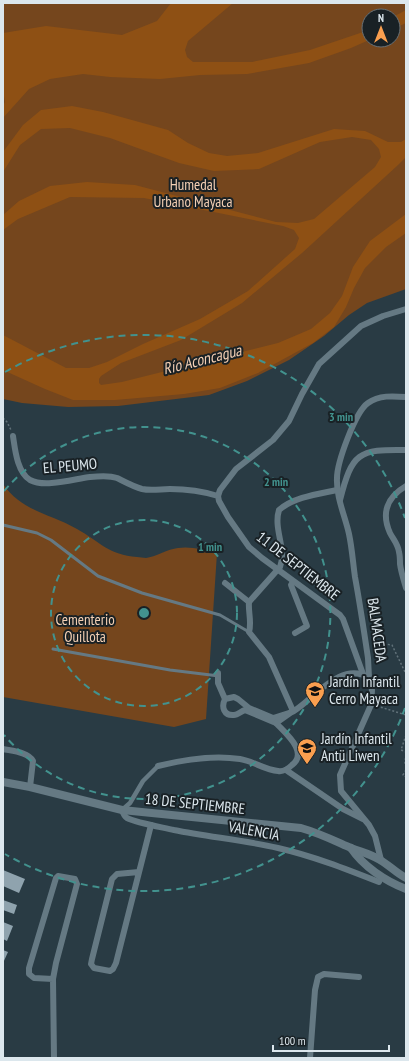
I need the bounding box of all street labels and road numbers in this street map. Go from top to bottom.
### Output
street label: EL PEUMO [42,454,98,477]
street label: 11 DE SEPTIEMBRE [253,527,344,604]
street label: BALMACEDA [364,597,392,664]
street label: 18 DE SEPTIEMBRE [144,789,246,818]
street label: VALENCIA [226,816,282,845]

